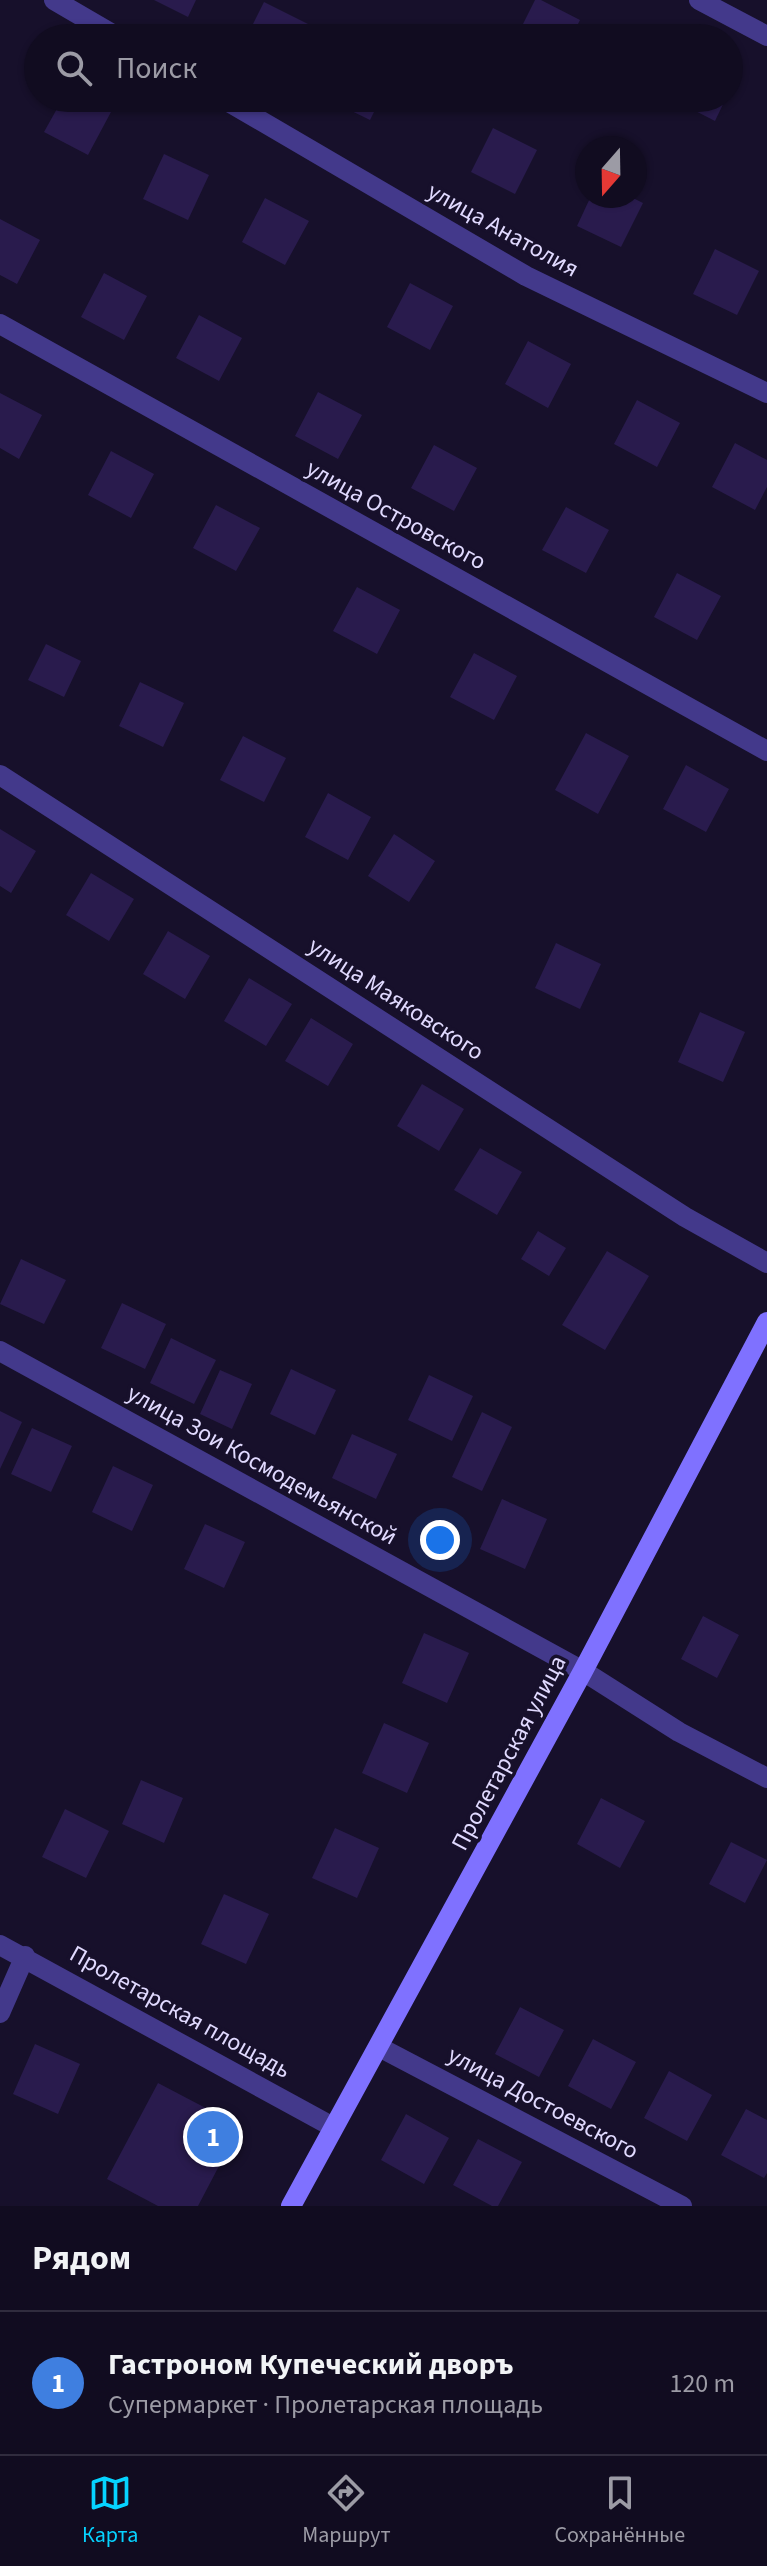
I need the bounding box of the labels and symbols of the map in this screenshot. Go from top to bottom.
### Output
north arrow [575,136,647,208]
street label: улица Анатолия [421,174,585,286]
street label: улица Островского [300,451,492,579]
street label: улица Маяковского [301,929,491,1069]
street label: улица Зои Космодемьянской [120,1376,404,1554]
your location [420,1520,460,1560]
street label: Пролетарская улица [443,1649,575,1857]
street label: Пролетарская площадь [63,1937,297,2087]
street label: улица Достоевского [441,2038,645,2168]
pin: 1 [187,2107,239,2167]

